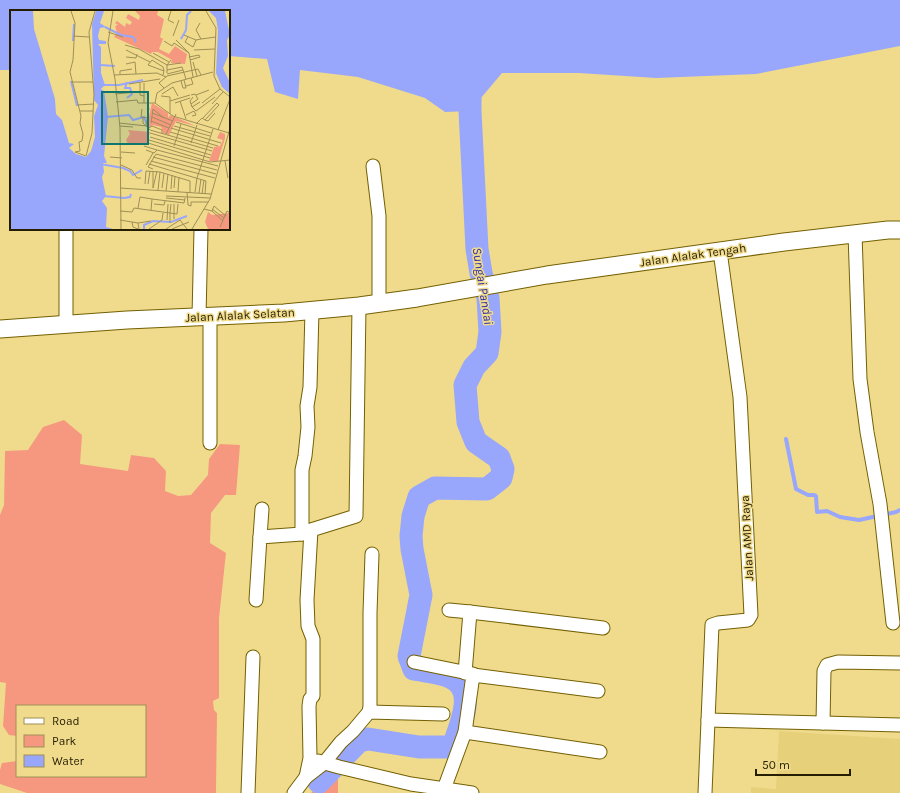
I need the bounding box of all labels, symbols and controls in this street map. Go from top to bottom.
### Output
inset map [10,10,230,230]
street label: Jalan Alalak Tengah [639,241,747,269]
water label: Sungai Pandai [470,246,497,326]
street label: Jalan Alalak Selatan [185,305,295,325]
street label: Jalan AMD Raya [738,495,756,581]
legend [16,705,146,777]
text: Road [52,714,80,728]
text: Park [52,734,77,748]
scale bar [756,751,850,777]
text: Water [52,754,85,768]
text: 50 m [762,758,790,772]

